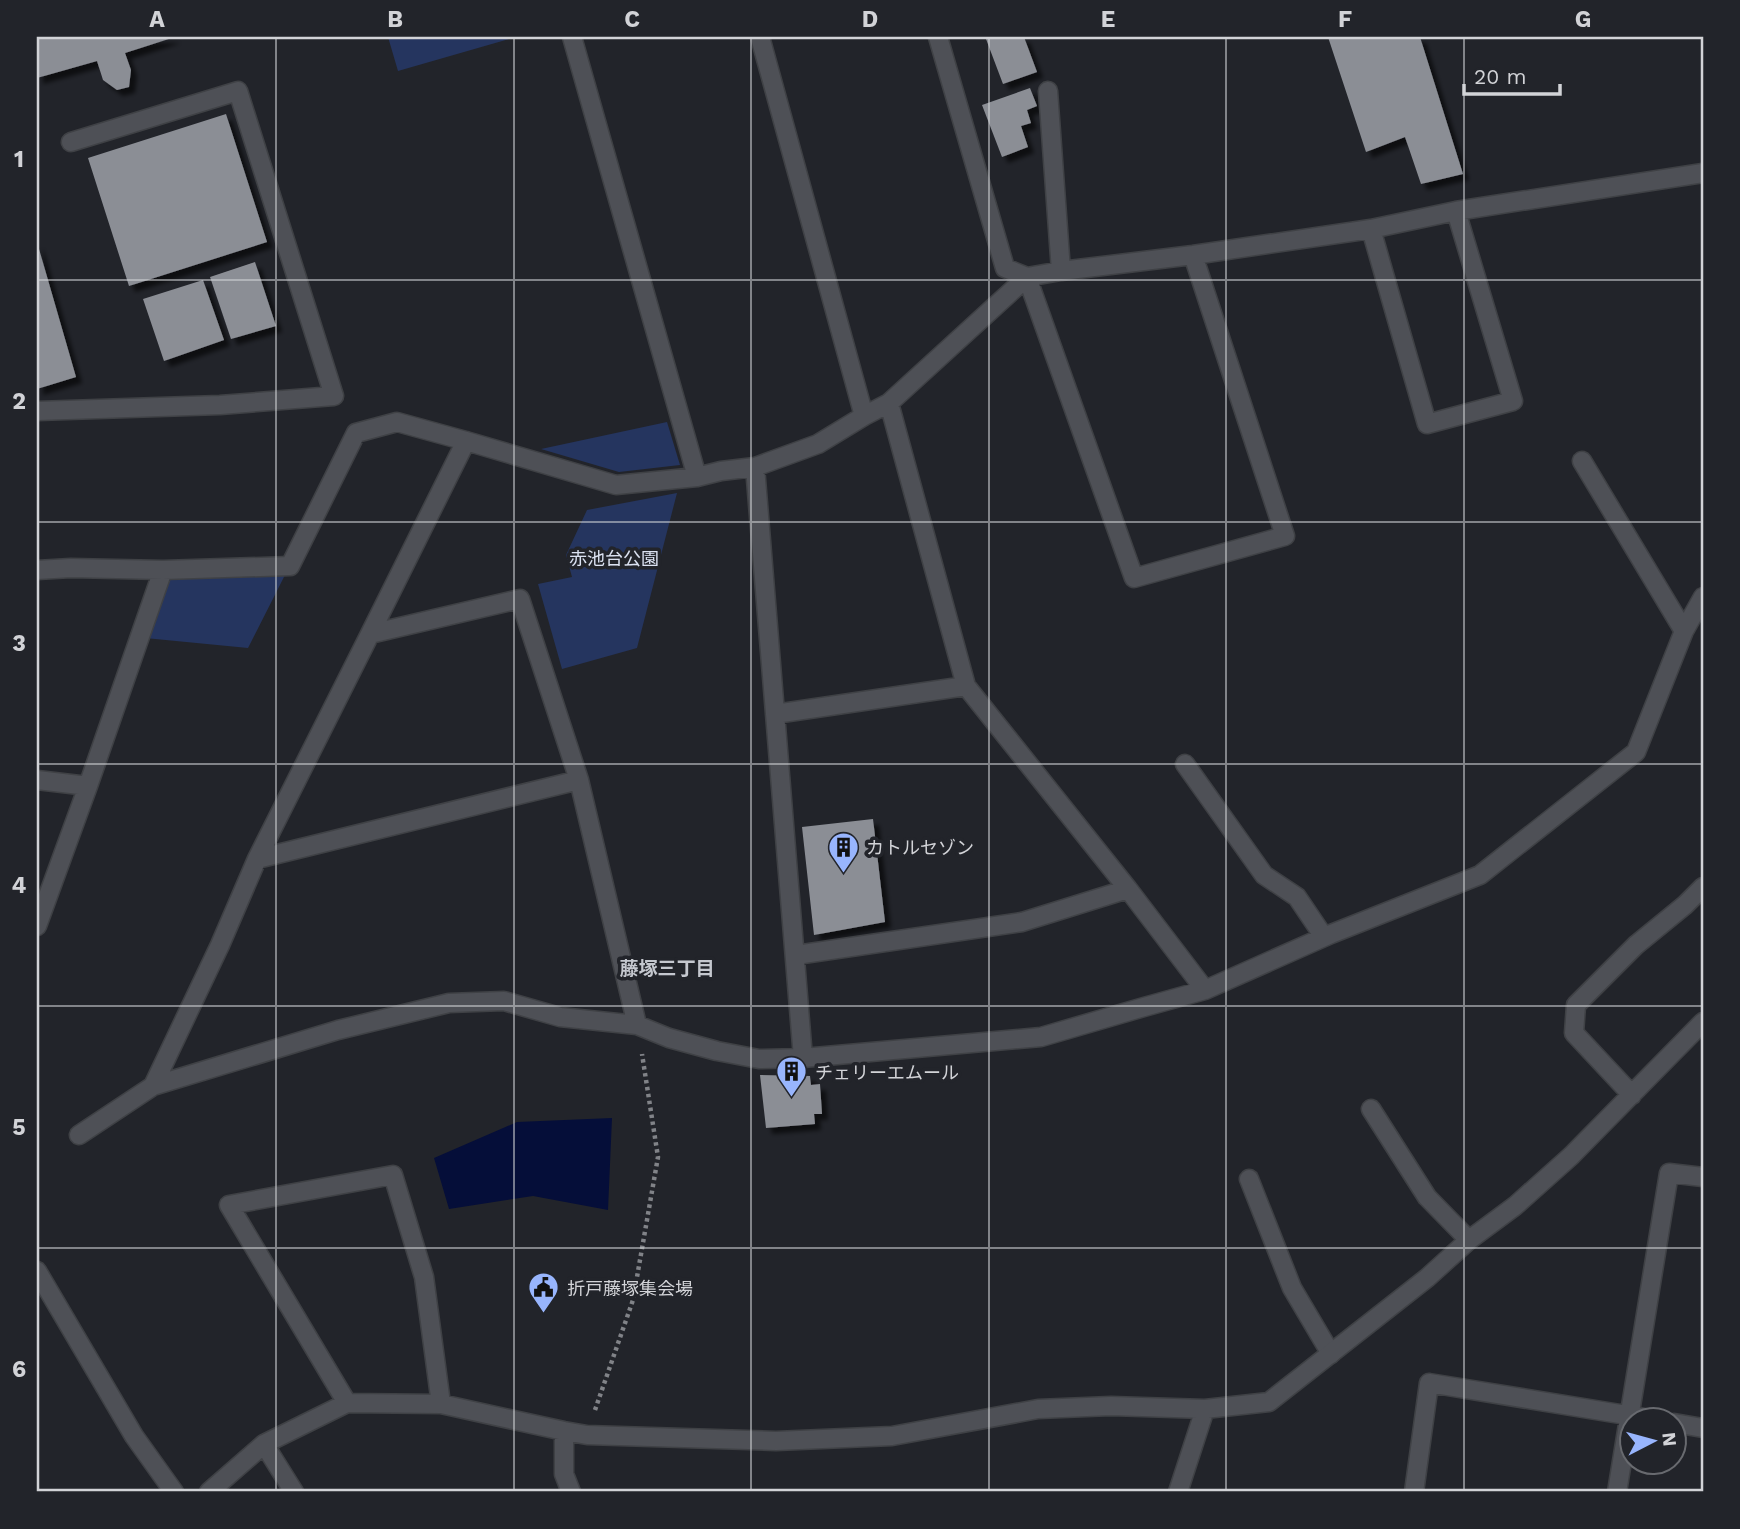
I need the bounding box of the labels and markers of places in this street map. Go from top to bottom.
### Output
building icon: カトルセゾン [826,830,860,874]
place label: カトルセゾン [866,837,974,858]
building icon: チェリーエムール [775,1055,809,1099]
place label: チェリーエムール [815,1062,959,1083]
public building icon: 折戸藤塚集会場 [527,1271,561,1315]
place label: 折戸藤塚集会場 [567,1278,693,1299]

